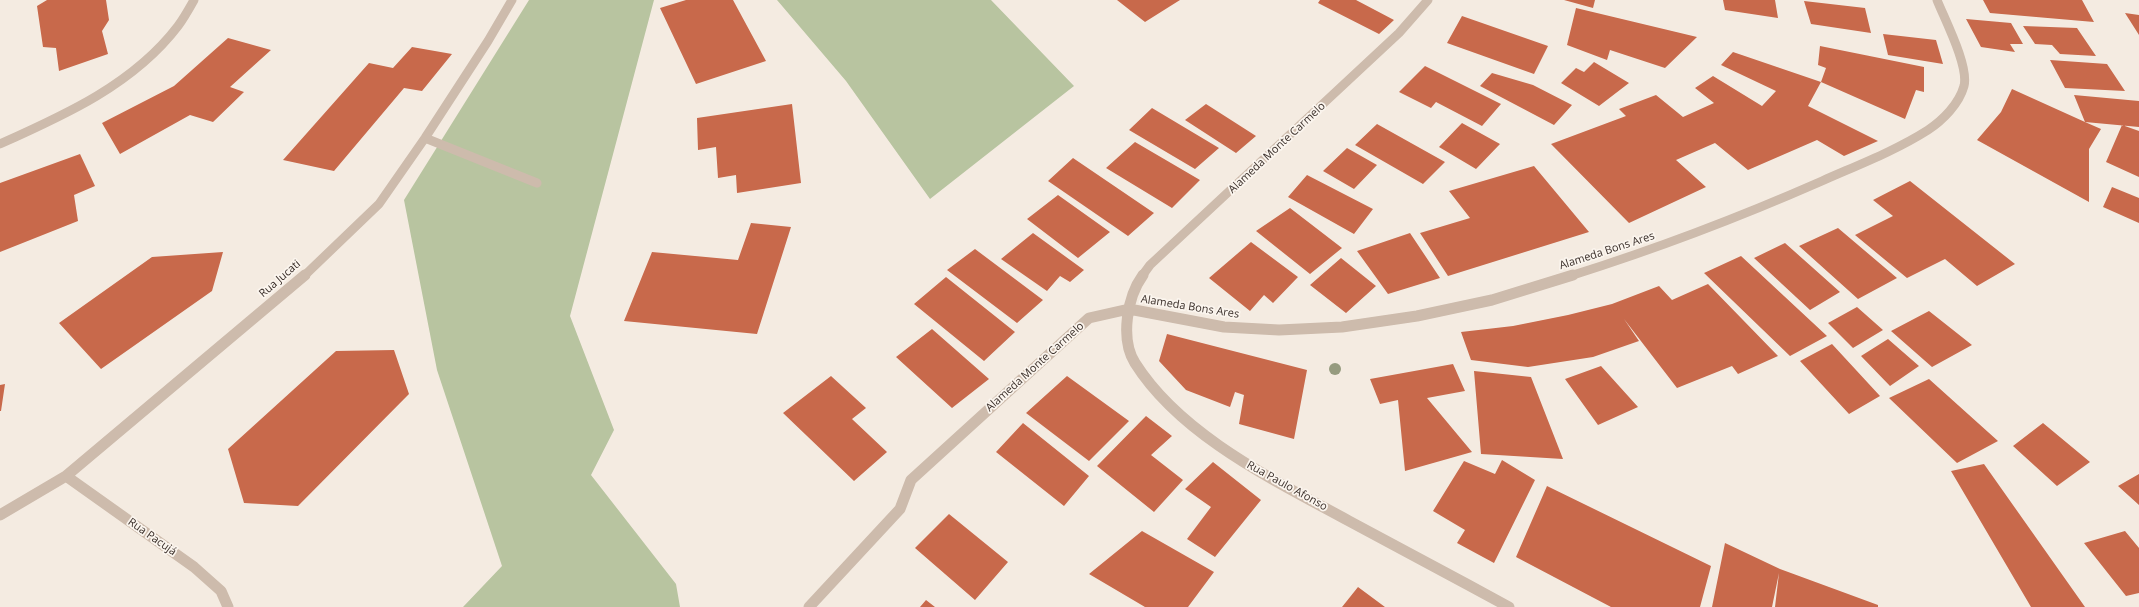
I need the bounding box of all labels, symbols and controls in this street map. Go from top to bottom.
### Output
street label: Alameda Monte Carmelo [1226,100,1328,196]
street label: Alameda Bons Ares [1558,229,1656,273]
street label: Rua Jucati [257,258,303,300]
street label: Alameda Bons Ares [1140,293,1240,321]
street label: Alameda Monte Carmelo [983,319,1087,415]
street label: Rua Paulo Afonso [1244,458,1330,514]
street label: Rua Pacujá [125,515,179,559]

